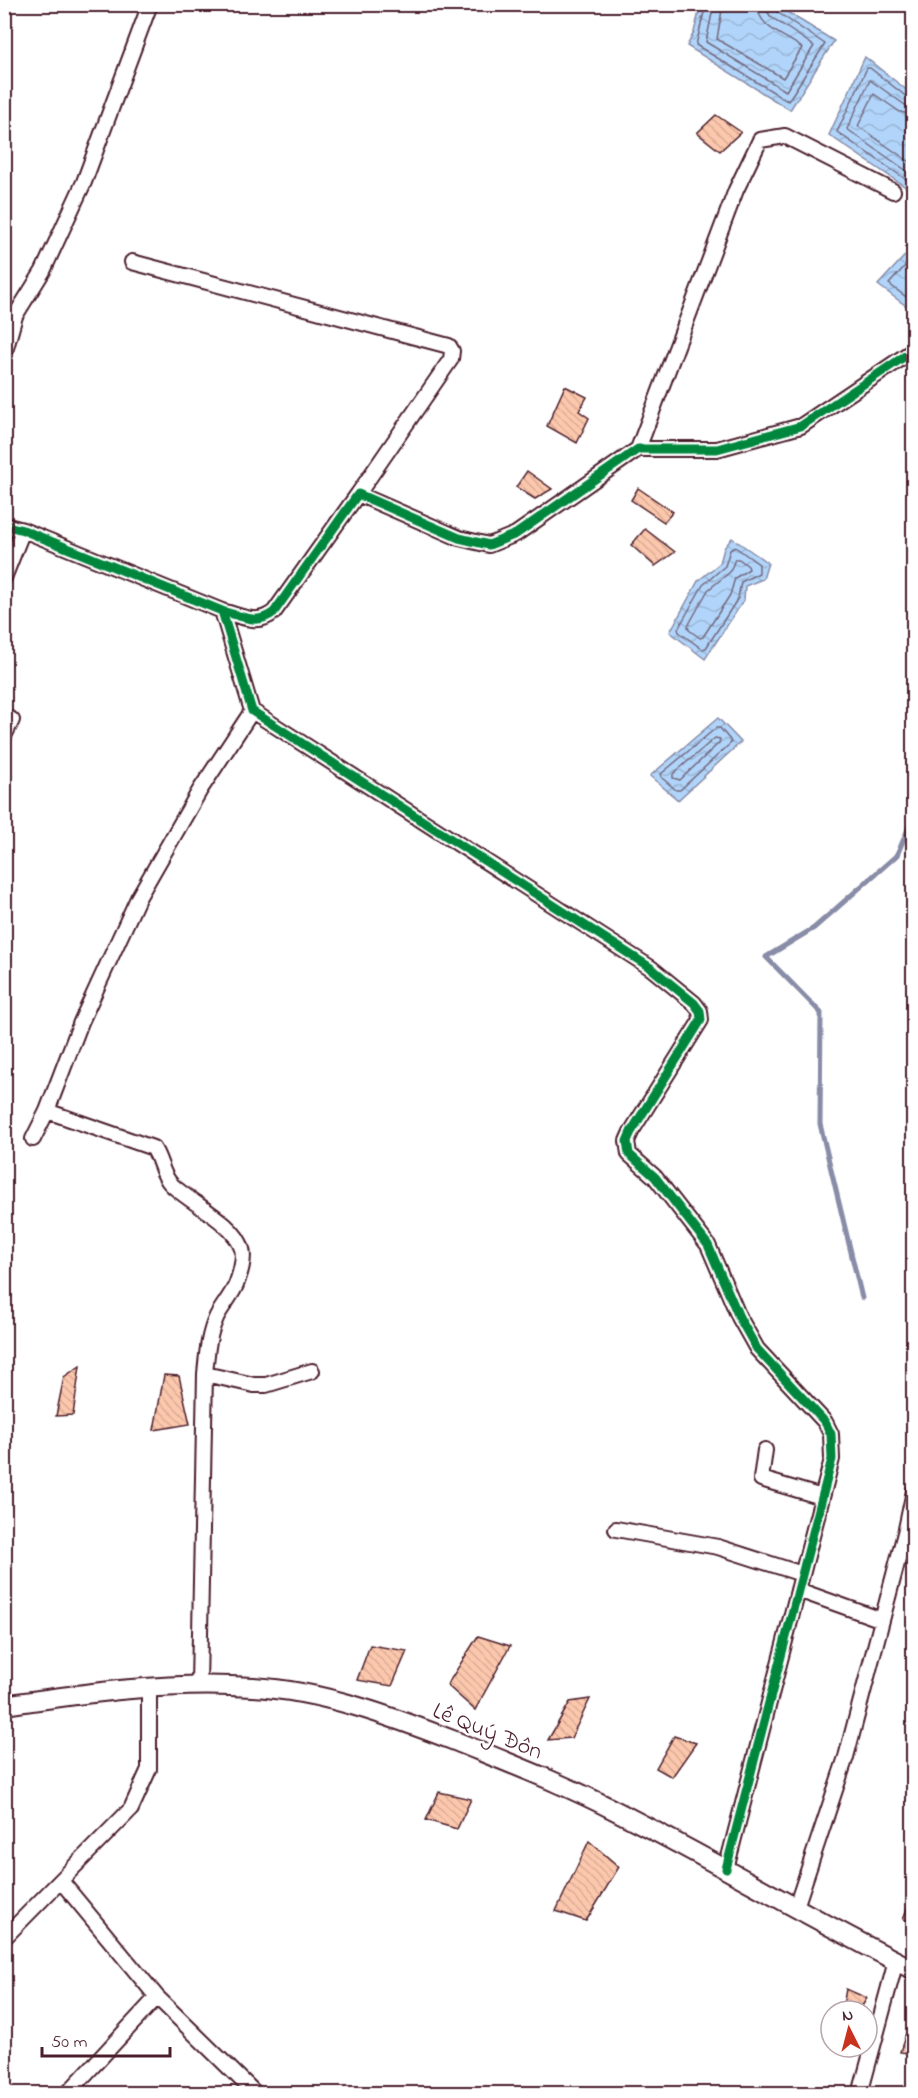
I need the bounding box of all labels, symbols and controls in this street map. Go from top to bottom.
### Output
street label: Lê Quý Đôn [426,1694,547,1771]
north arrow [819,1999,879,2059]
text: N [841,2004,854,2029]
scale bar [42,2020,170,2058]
text: 50 m [51,2030,88,2056]

